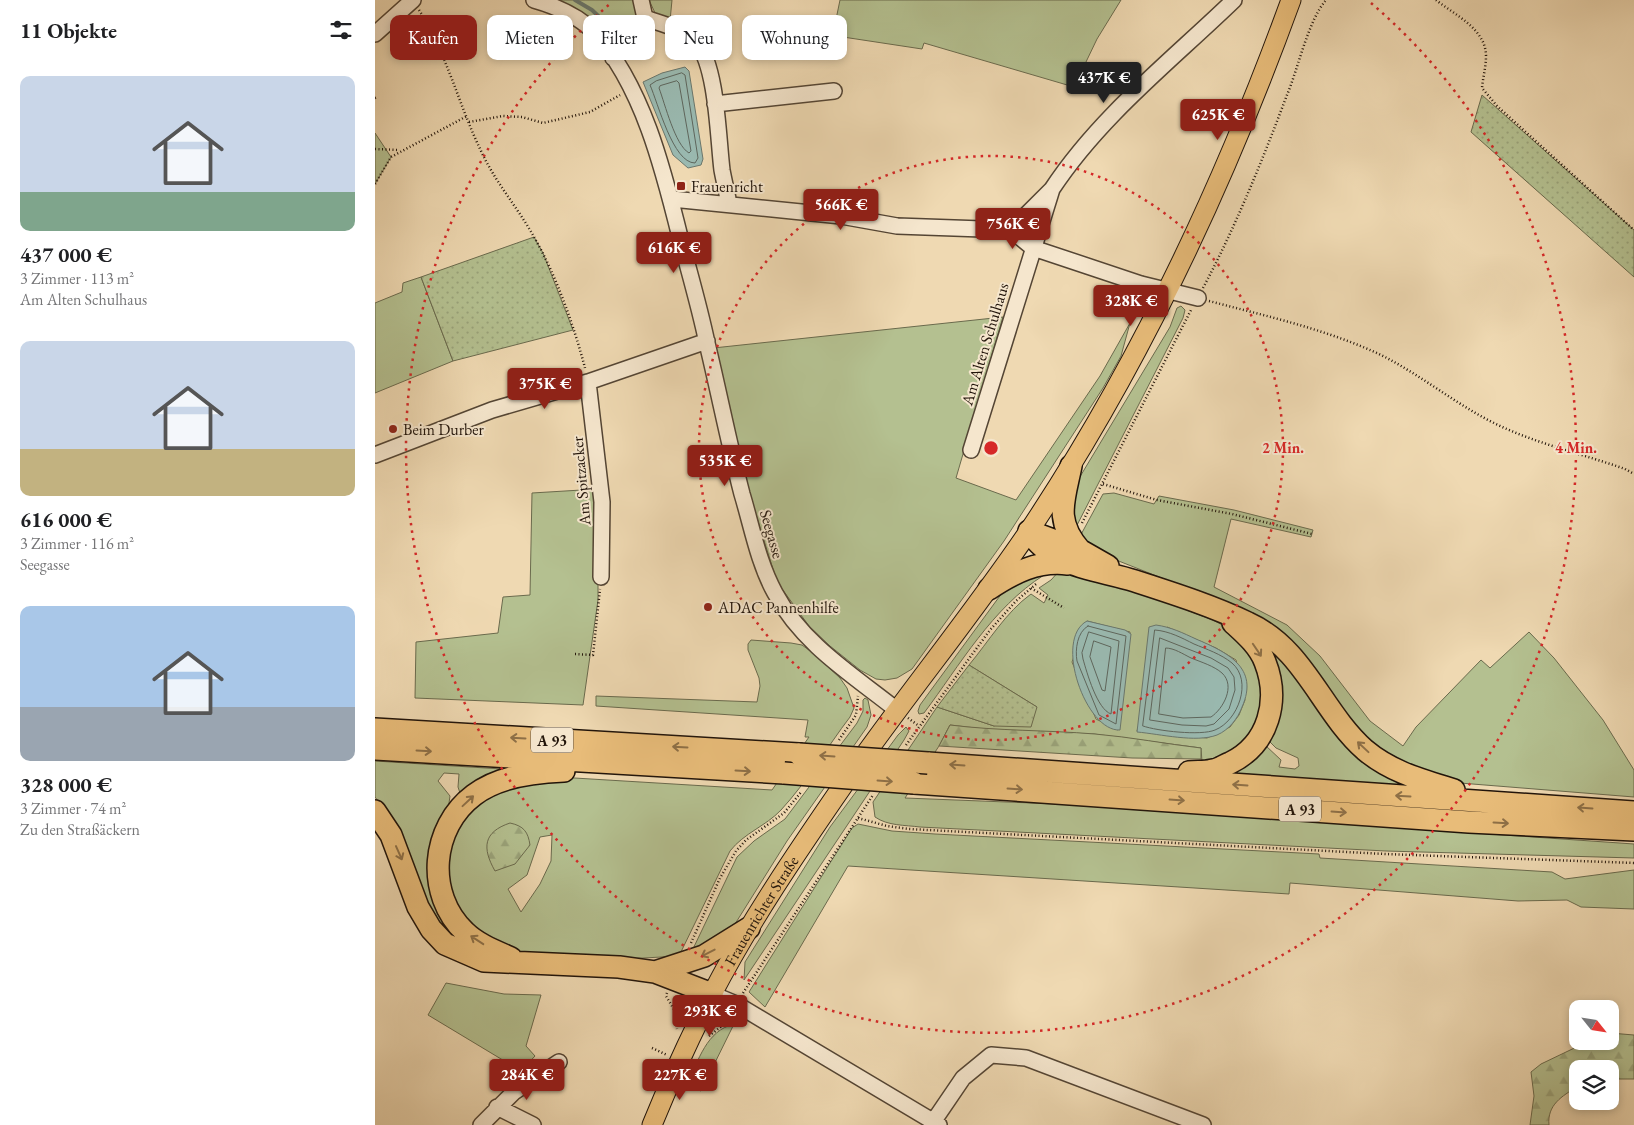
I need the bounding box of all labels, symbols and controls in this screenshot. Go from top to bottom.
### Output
chip: Kaufen [390,15,477,60]
chip: Mieten [487,15,573,60]
chip: Filter [583,15,655,60]
chip: Neu [665,15,732,60]
chip: Wohnung [742,15,847,60]
icon: filters [327,16,355,44]
text: 11 Objekte [20,17,117,44]
pin: 437K € [1063,62,1145,104]
text: 437K € [1077,67,1131,88]
pin: 625K € [1177,98,1259,141]
text: 625K € [1191,104,1245,125]
icon: home [143,108,233,198]
place label: Frauenricht [691,176,763,197]
marker: Frauenricht [675,180,687,192]
pin: 566K € [800,188,882,231]
text: 566K € [814,194,868,215]
pin: 756K € [972,208,1054,250]
text: 756K € [986,213,1040,234]
pin: 616K € [633,232,715,274]
text: 616K € [647,237,701,258]
text: 437 000 € [20,241,112,268]
text: 3 Zimmer · 113 m² [20,268,134,289]
street label: Am Alten Schulhaus [956,280,1014,409]
pin: 328K € [1090,284,1172,327]
text: Am Alten Schulhaus [20,289,147,310]
text: 328K € [1104,290,1158,311]
pin: 375K € [504,368,586,410]
icon: home [143,373,233,463]
text: 375K € [518,373,572,394]
place label: Beim Durber [403,419,485,440]
marker: Beim Durber [387,423,399,435]
street label: Am Spitzacker [567,435,595,527]
text: 2 Min. [1262,438,1304,457]
text: 4 Min. [1555,438,1597,457]
centre of rings [982,439,1000,457]
pin: 535K € [684,444,766,487]
text: 535K € [698,450,752,471]
text: 616 000 € [20,506,112,533]
street label: Seegasse [755,507,789,561]
text: 3 Zimmer · 116 m² [20,533,134,554]
text: Seegasse [20,554,70,575]
place label: ADAC Pannenhilfe [717,597,839,618]
marker: ADAC Pannenhilfe [702,601,714,613]
icon: home [143,638,233,728]
one-way arrow [1253,642,1263,656]
road number: A 93 [531,728,573,752]
one-way arrow [510,734,526,743]
one-way arrow [1356,741,1369,753]
one-way arrow [672,742,688,751]
one-way arrow [415,747,431,756]
one-way arrow [820,751,836,760]
one-way arrow [949,760,965,769]
one-way arrow [735,767,751,776]
text: 328 000 € [20,771,112,798]
one-way arrow [877,776,893,786]
one-way arrow [1233,781,1249,790]
one-way arrow [1006,784,1022,793]
one-way arrow [1395,791,1411,800]
one-way arrow [461,795,474,807]
one-way arrow [1168,796,1184,805]
road number: A 93 [1279,796,1321,822]
text: 3 Zimmer · 74 m² [20,798,126,819]
one-way arrow [1578,803,1594,813]
one-way arrow [1330,807,1346,817]
text: Zu den Straßäckern [20,819,140,840]
one-way arrow [1493,819,1509,828]
one-way arrow [395,845,405,860]
street label: Frauenrichter Straße [719,851,803,969]
one-way arrow [470,935,484,945]
one-way arrow [701,949,716,958]
pin: 293K € [669,994,751,1037]
text: 293K € [683,1000,737,1021]
north arrow [1569,1000,1619,1050]
map controls [1569,1000,1619,1110]
pin: 284K € [486,1058,568,1101]
pin: 227K € [639,1058,721,1101]
button: layers [1569,1060,1619,1110]
text: 284K € [500,1064,554,1085]
text: 227K € [653,1064,707,1085]

